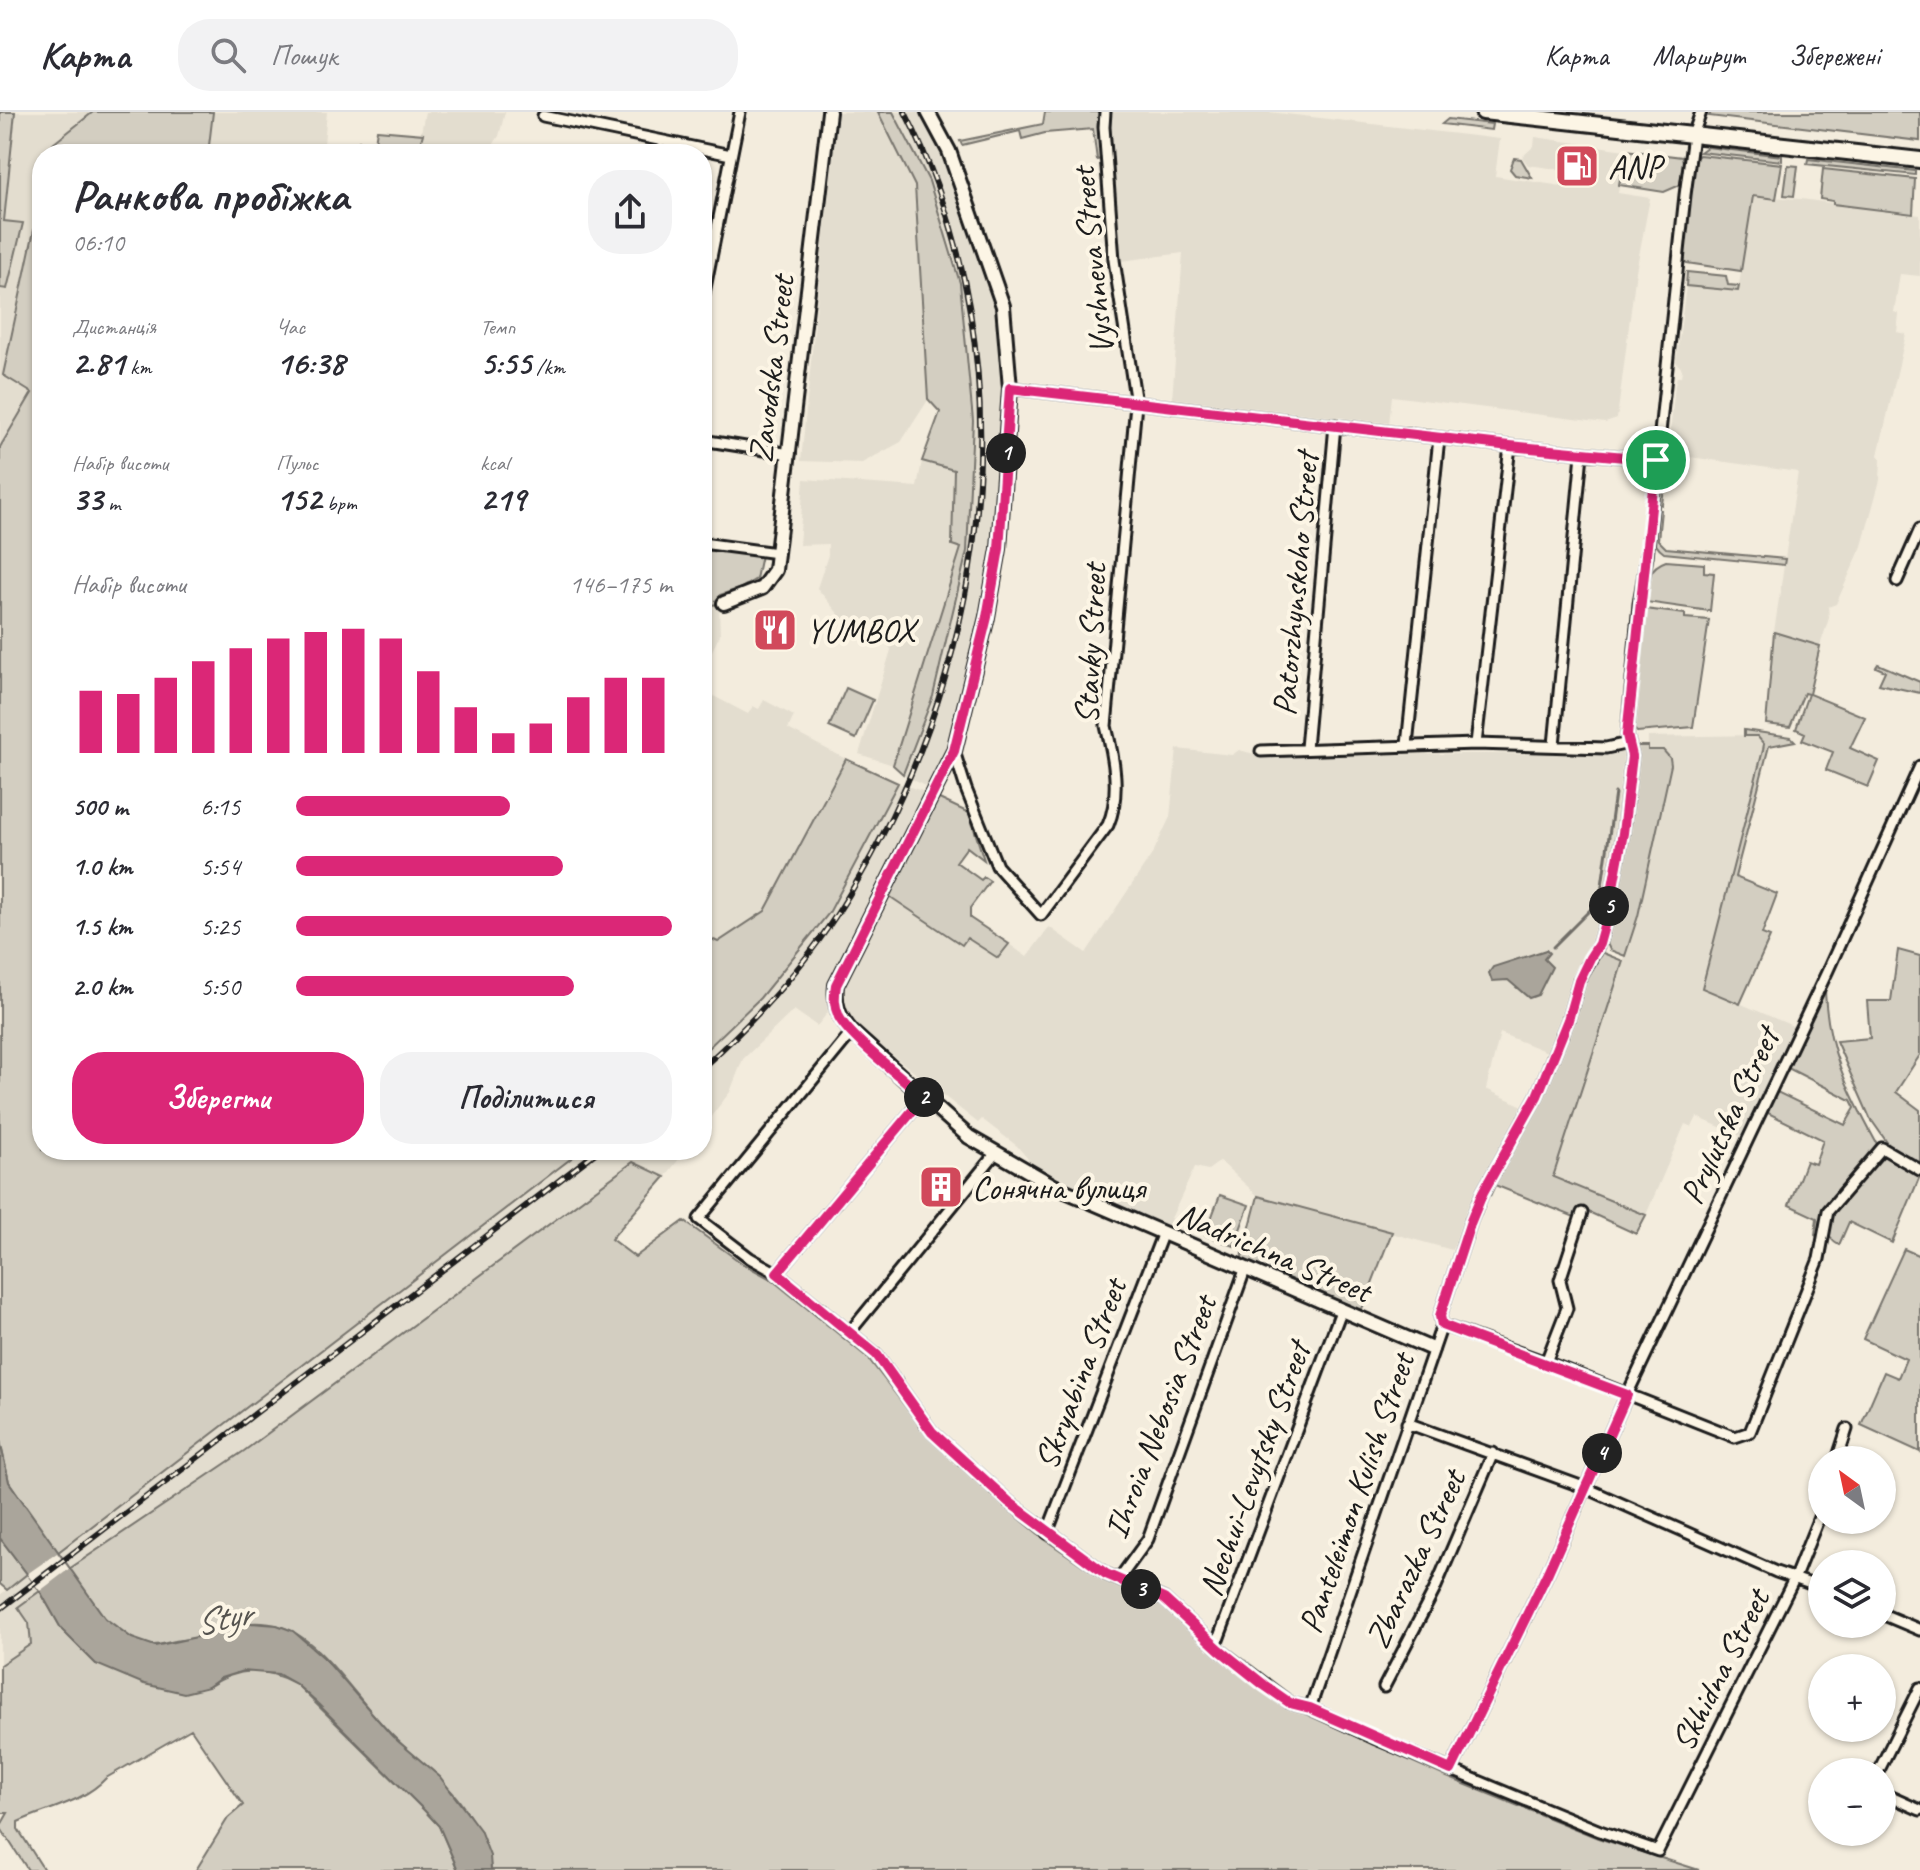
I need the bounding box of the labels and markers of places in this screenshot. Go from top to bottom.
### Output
fuel station icon: ANP [1553,142,1601,190]
place label: ANP [1608,145,1665,188]
pin [1622,426,1690,494]
pin: 1 [986,433,1026,473]
restaurant icon: YUMBOX [751,606,799,654]
place label: YUMBOX [806,609,920,652]
pin: 5 [1589,886,1629,926]
pin: 2 [904,1077,944,1117]
building icon: Сонячна вулиця [917,1163,965,1211]
place label: Сонячна вулиця [972,1166,1147,1209]
pin: 4 [1582,1433,1622,1473]
pin: 3 [1121,1569,1161,1609]

